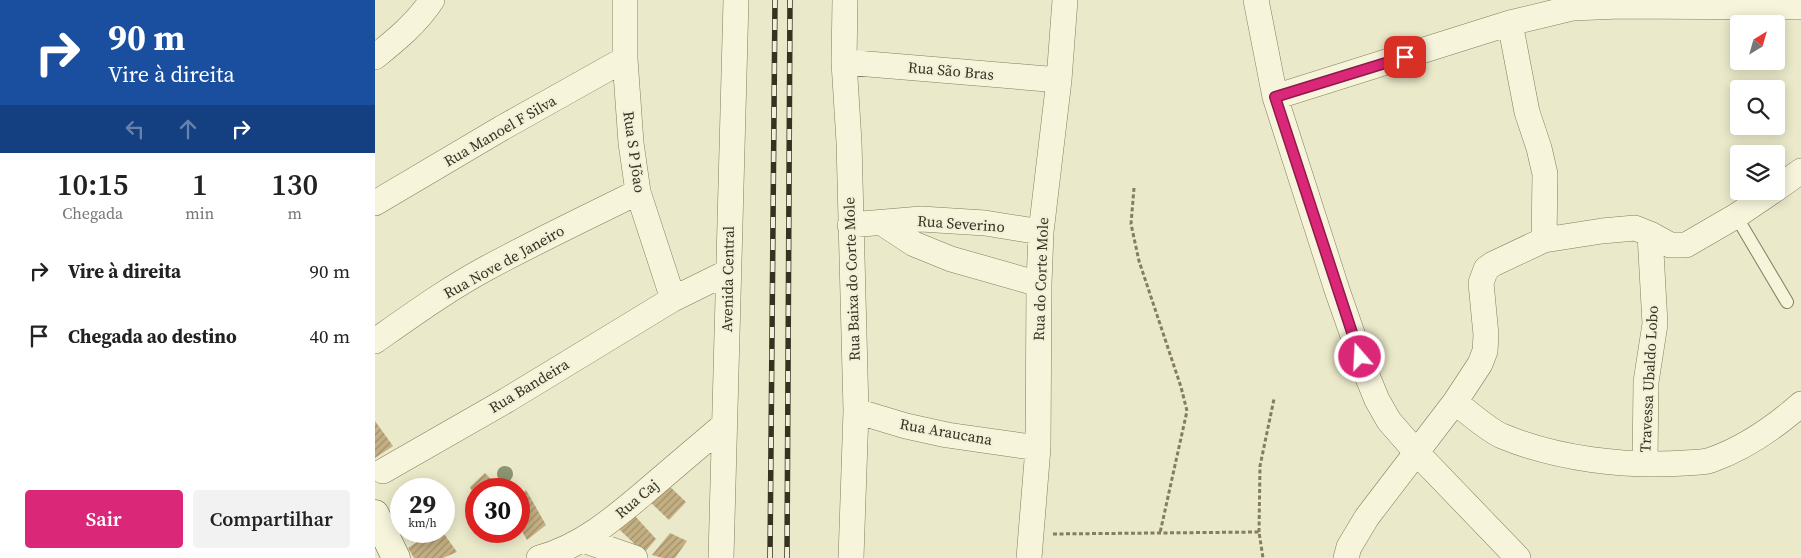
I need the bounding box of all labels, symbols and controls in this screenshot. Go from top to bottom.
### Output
text: 90 m [108,14,185,62]
north arrow [1730,15,1785,70]
map controls [1730,15,1785,200]
icon: right [25,20,90,85]
pin [1384,36,1426,78]
icon: arrive [1391,43,1419,71]
street label: Rua São Bras [907,56,995,85]
text: Vire à direita [108,59,235,89]
button: search [1730,80,1785,135]
street label: Rua Manoel F Silva [440,90,560,171]
street label: Rua S P Jõao [618,110,651,194]
icon: left [121,115,149,143]
icon: ahead [174,115,202,143]
icon: right [227,115,255,143]
button: layers [1730,145,1785,200]
text: 10:15 [57,164,128,205]
text: 1 [192,164,208,205]
text: 130 [271,164,318,205]
street label: Rua Baixa do Corte Mole [838,196,865,361]
text: Chegada [62,202,123,224]
text: min [185,202,214,224]
text: m [287,202,302,224]
street label: Rua Severino [917,210,1006,237]
street label: Rua do Corte Mole [1028,217,1053,341]
street label: Rua Nove de Janeiro [440,220,568,303]
street label: Avenida Central [716,225,739,332]
icon: right [25,257,53,285]
text: Vire à direita [68,258,181,284]
text: 90 m [309,258,350,284]
street label: Travessa Ubaldo Lobo [1634,305,1663,453]
icon: arrive [25,322,53,350]
text: Chegada ao destino [68,323,237,349]
text: 40 m [309,323,350,349]
position arrow [1333,330,1385,382]
street label: Rua Bandeira [485,353,573,418]
street label: Rua Araucana [898,413,994,450]
street label: Rua Caj [610,474,663,523]
speed limit sign: 30 [465,478,530,543]
text: 29 [409,487,436,521]
button: Sair [25,490,183,548]
button: Compartilhar [193,490,350,548]
text: km/h [408,515,437,531]

